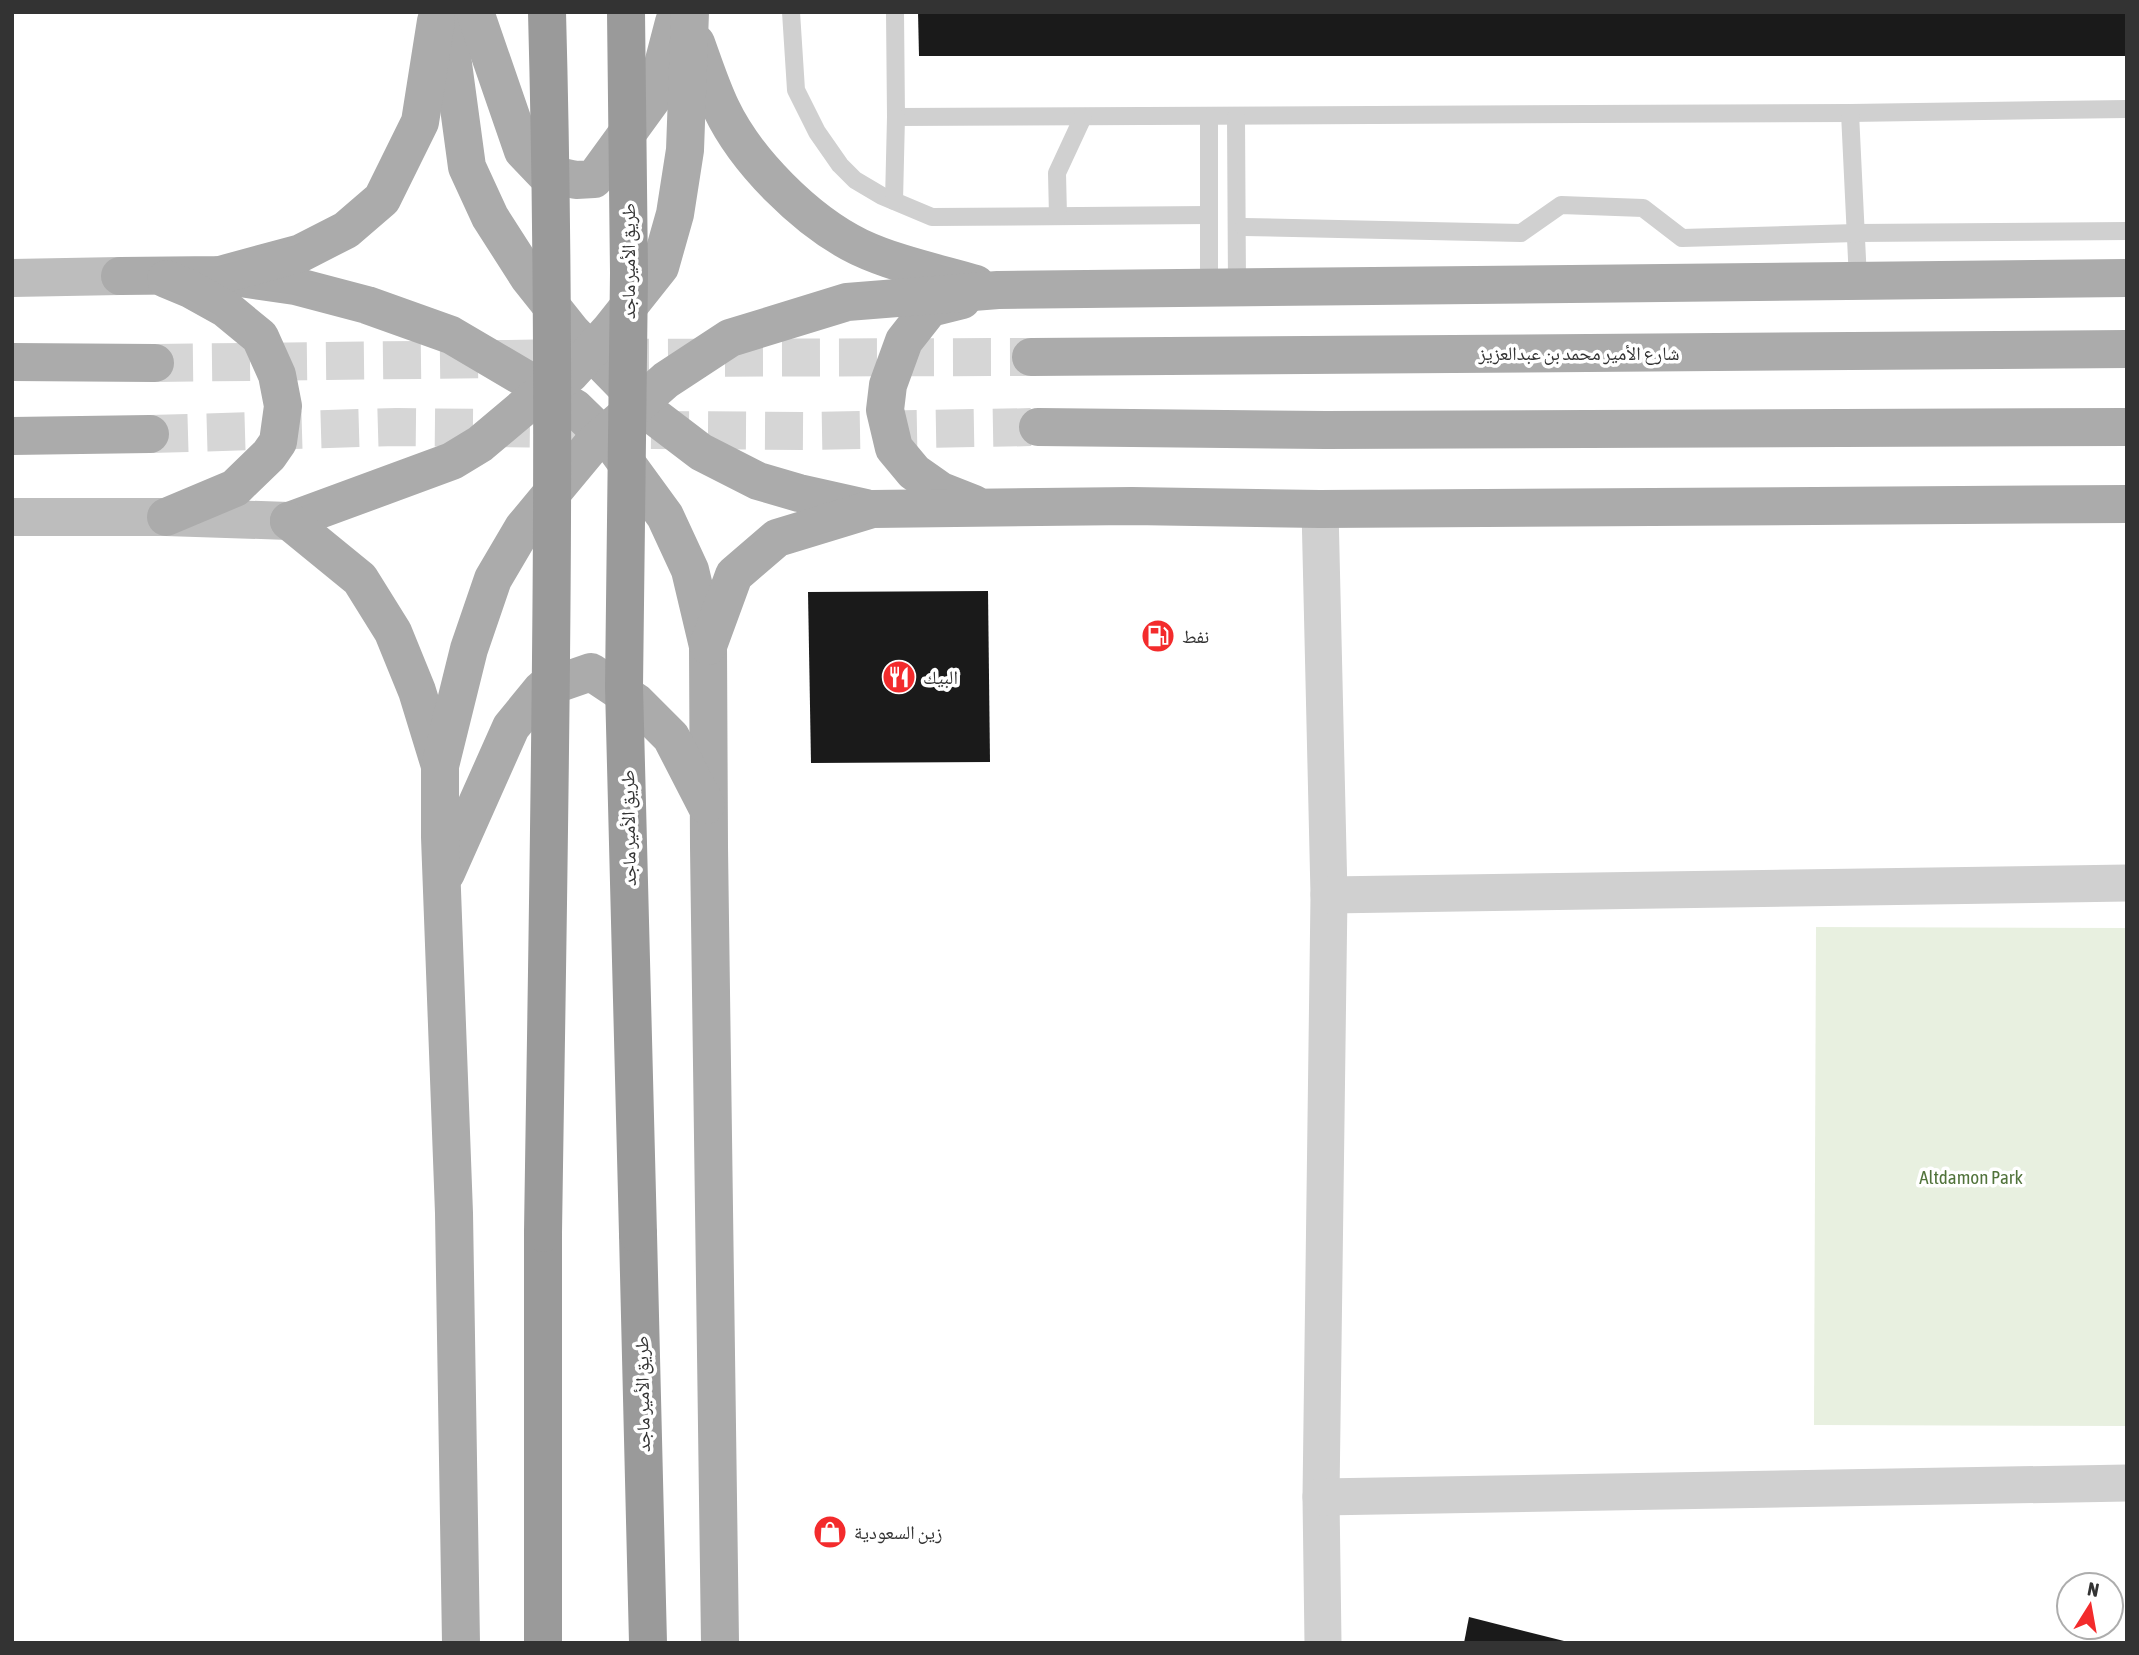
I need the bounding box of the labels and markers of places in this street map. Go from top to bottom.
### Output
fuel station icon: نفط [1139,617,1177,655]
place label: نفط [1182,625,1209,647]
restaurant icon: البيك [880,658,918,696]
place label: البيك [923,666,958,689]
shop icon: زين السعودية [811,1513,849,1551]
place label: زين السعودية [854,1521,942,1544]

